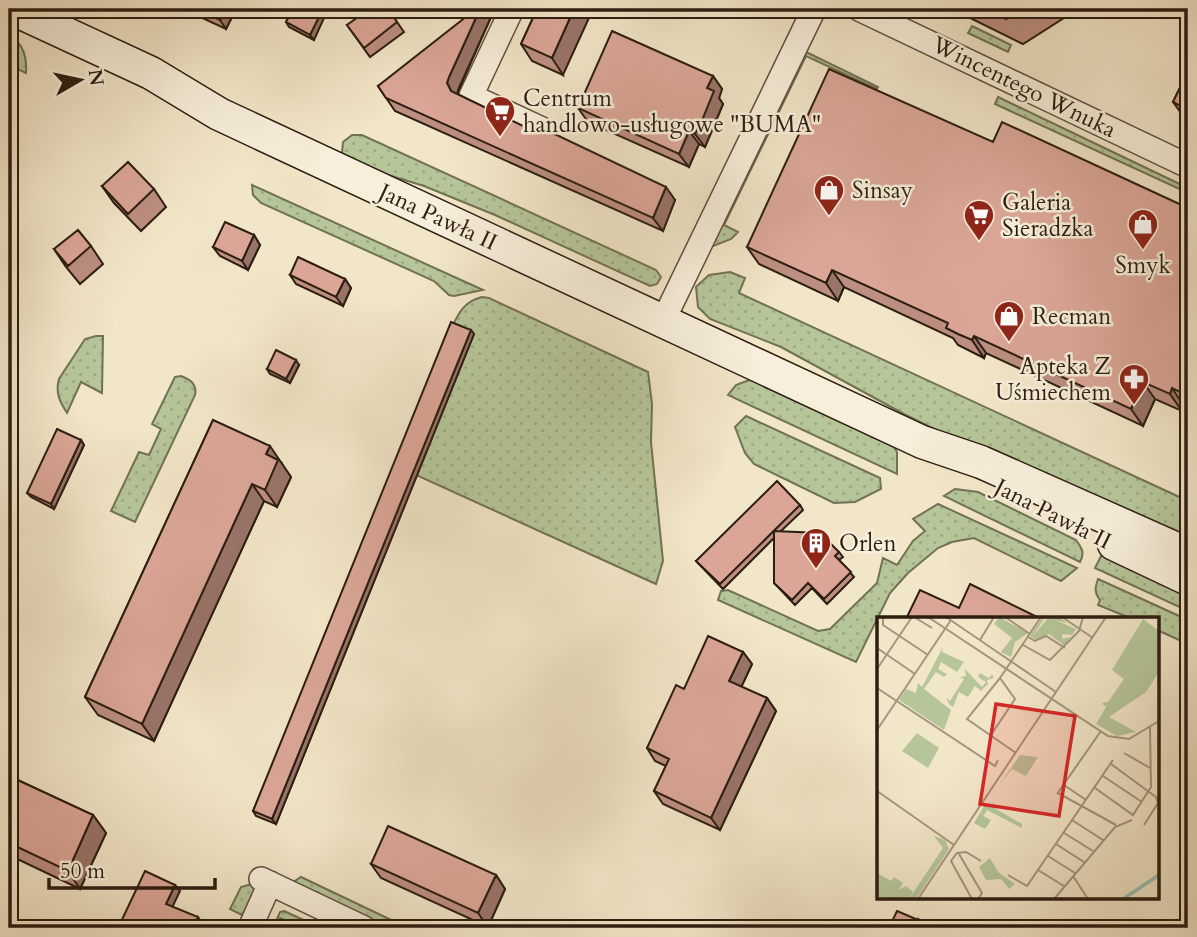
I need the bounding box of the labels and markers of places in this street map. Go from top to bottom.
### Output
place label: Centrum handlowo-usługowe "BUMA" [523,83,821,140]
supermarket icon: Centrum handlowo-usługowe "BUMA" [483,94,517,138]
shop icon: Sinsay [812,173,846,217]
place label: Sinsay [852,175,913,206]
place label: Galeria Sieradzka [1002,187,1094,244]
supermarket icon: Galeria Sieradzka [962,198,996,242]
shop icon: Smyk [1126,207,1160,251]
place label: Smyk [1115,250,1171,281]
shop icon: Recman [992,299,1026,343]
place label: Recman [1032,301,1111,332]
place label: Apteka Z Uśmiechem [995,351,1112,408]
pharmacy icon: Apteka Z Uśmiechem [1117,362,1151,406]
building icon: Orlen [799,526,833,570]
place label: Orlen [839,528,897,559]

